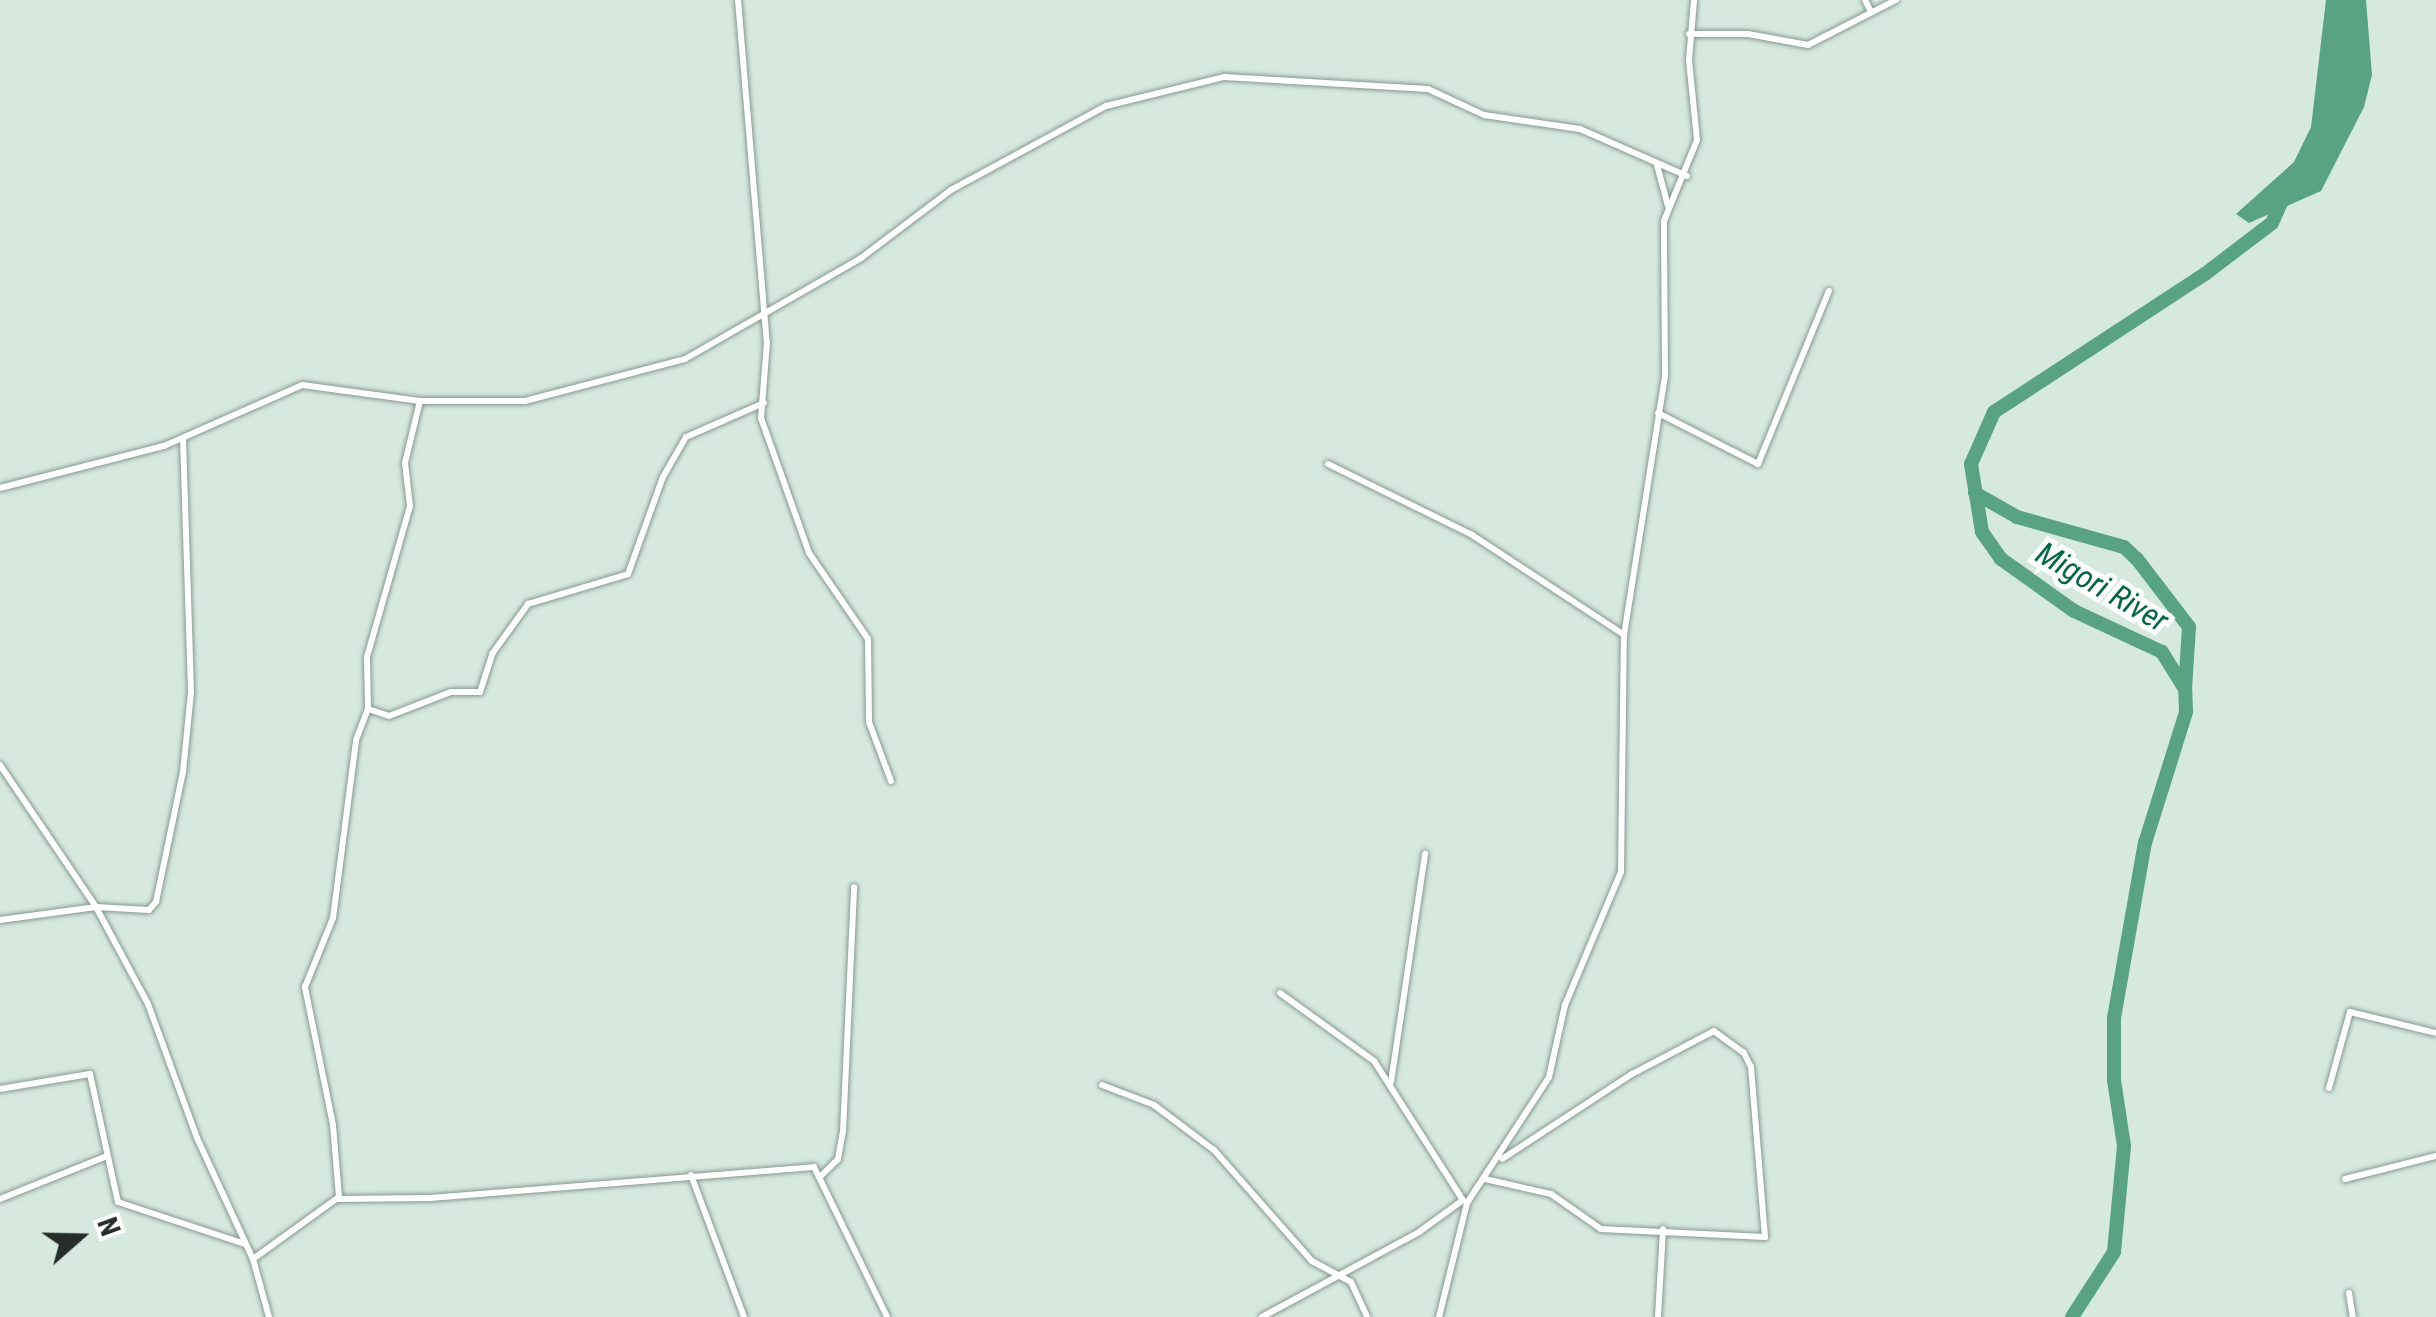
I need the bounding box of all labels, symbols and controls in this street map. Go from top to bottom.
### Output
water label: Migori River [2029,534,2175,640]
north arrow [30,1187,130,1287]
text: N [90,1213,127,1240]

